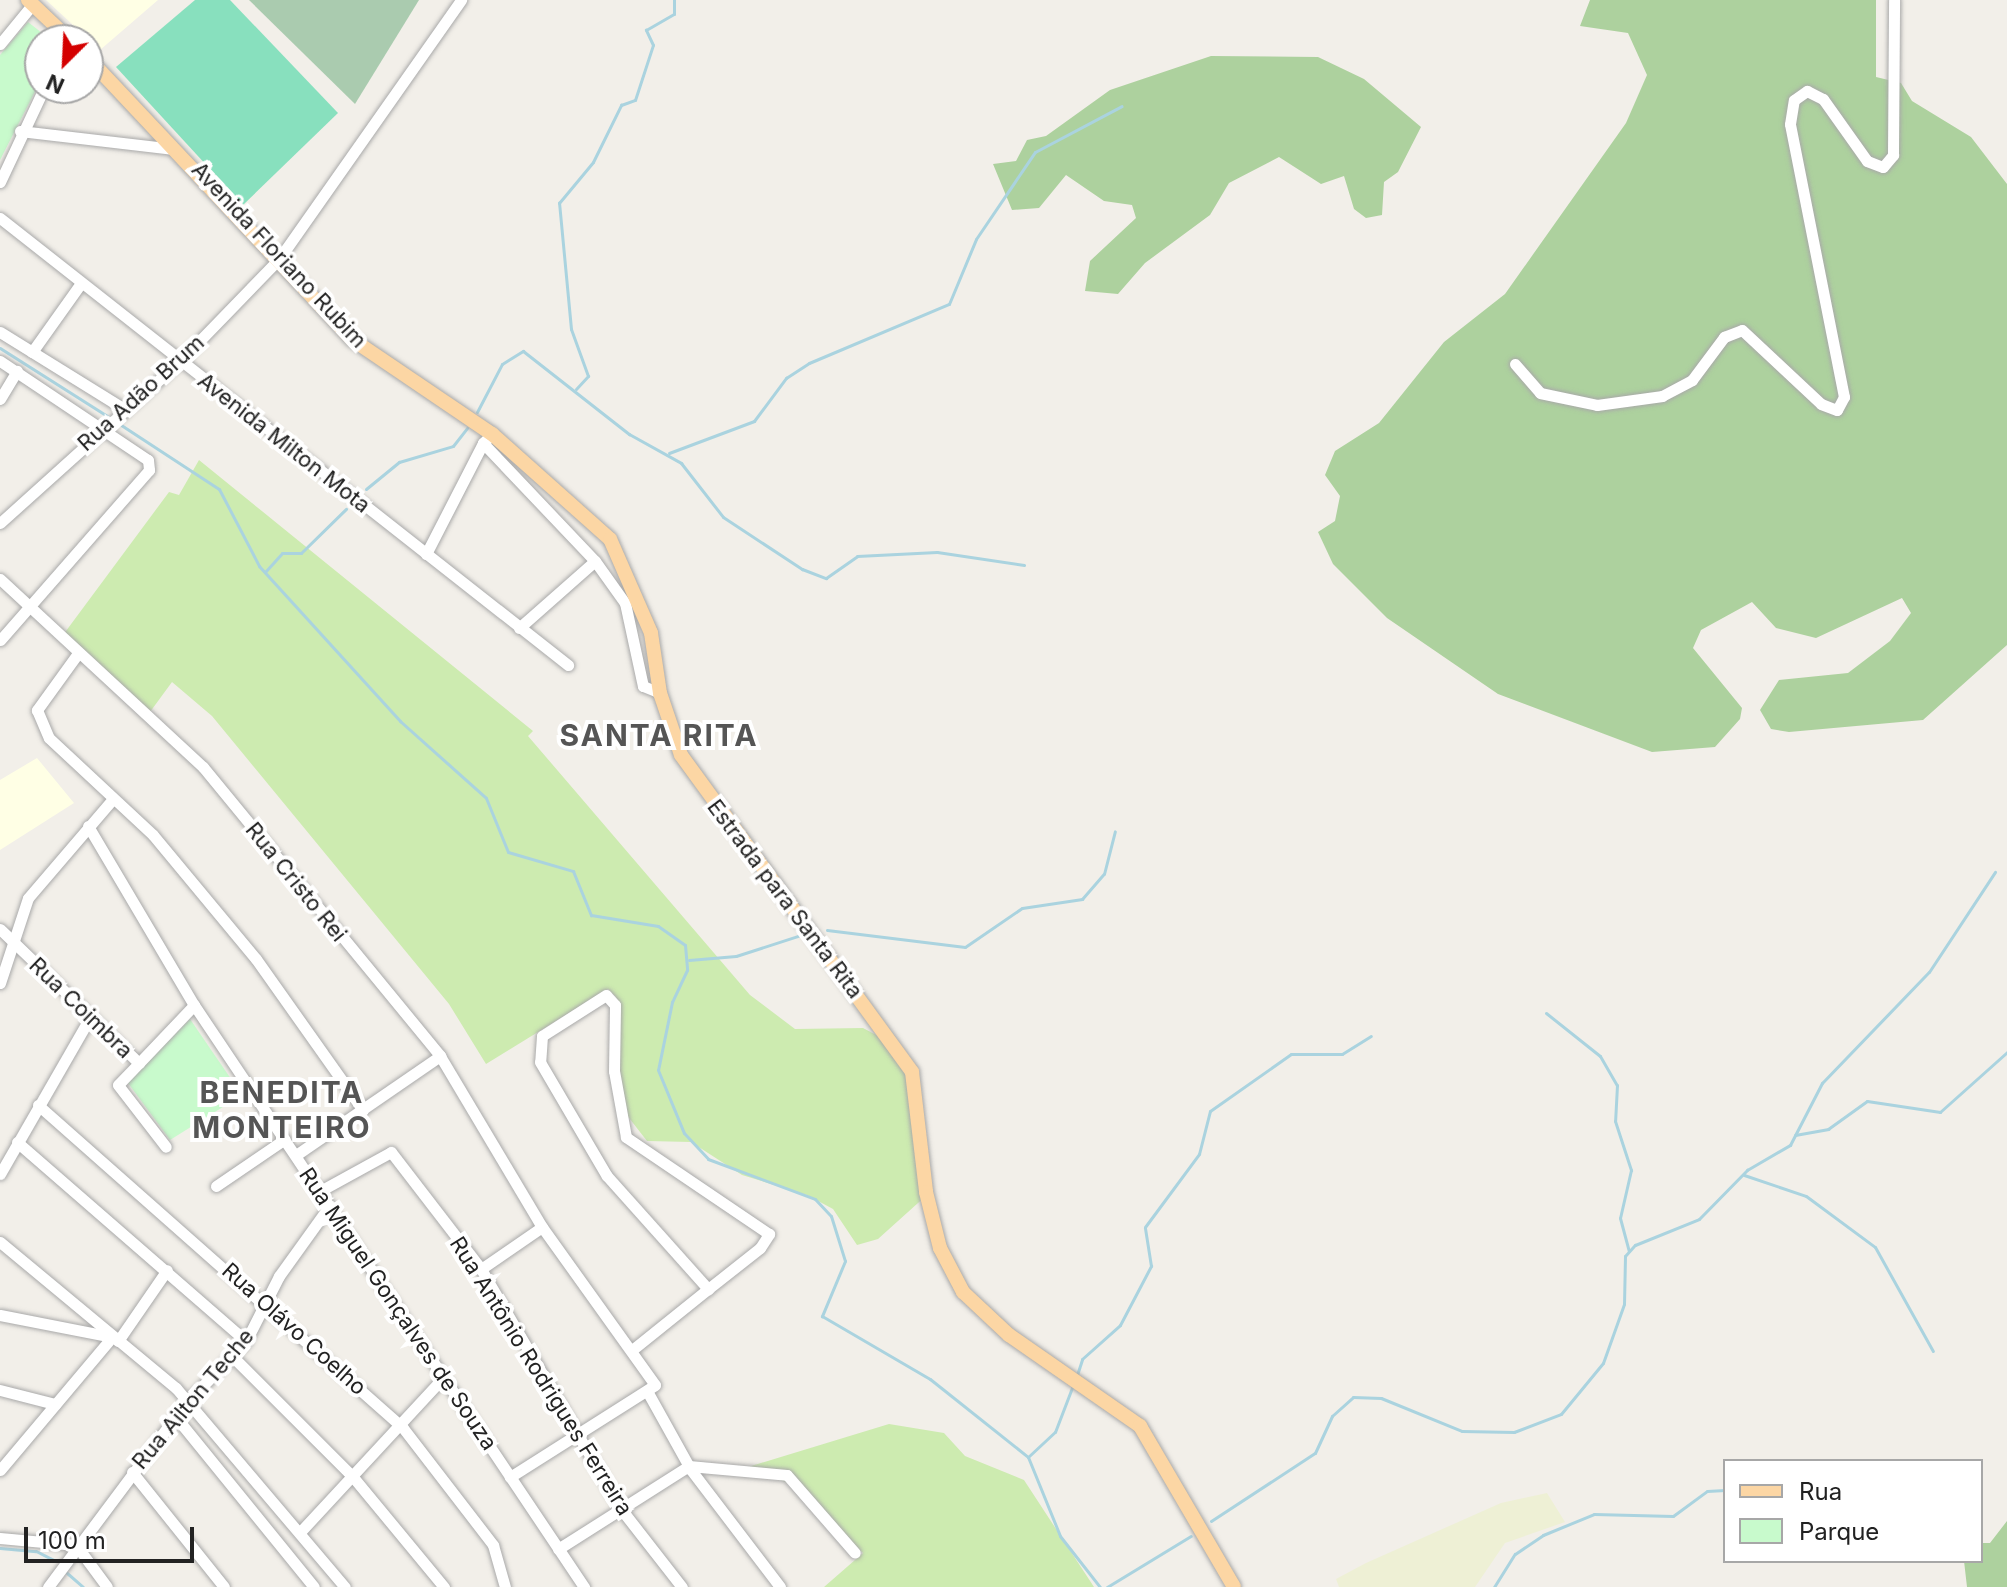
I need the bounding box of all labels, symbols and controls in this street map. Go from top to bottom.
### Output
north arrow [24,24,104,104]
text: N [42,69,68,99]
street label: Avenida Floriano Rubim [186,157,372,353]
street label: Rua Adão Brum [72,329,210,457]
street label: Avenida Milton Mota [192,367,376,519]
district label: SANTA RITA [559,717,759,753]
street label: Estrada para Santa Rita [702,794,868,1004]
street label: Rua Cristo Rei [240,817,352,947]
street label: Rua Coimbra [24,952,138,1064]
district label: BENEDITA MONTEIRO [192,1074,372,1144]
street label: Rua Miguel Gonçalves de Souza [293,1163,503,1455]
street label: Rua Antônio Rodrigues Ferreira [444,1232,638,1520]
street label: Rua Olávo Coelho [216,1257,372,1401]
street label: Rua Ailton Teche [127,1323,259,1475]
legend [1723,1459,1983,1563]
text: Rua [1799,1477,1842,1506]
scale bar [28,1511,198,1561]
text: Parque [1799,1517,1879,1546]
text: 100 m [38,1526,106,1555]

